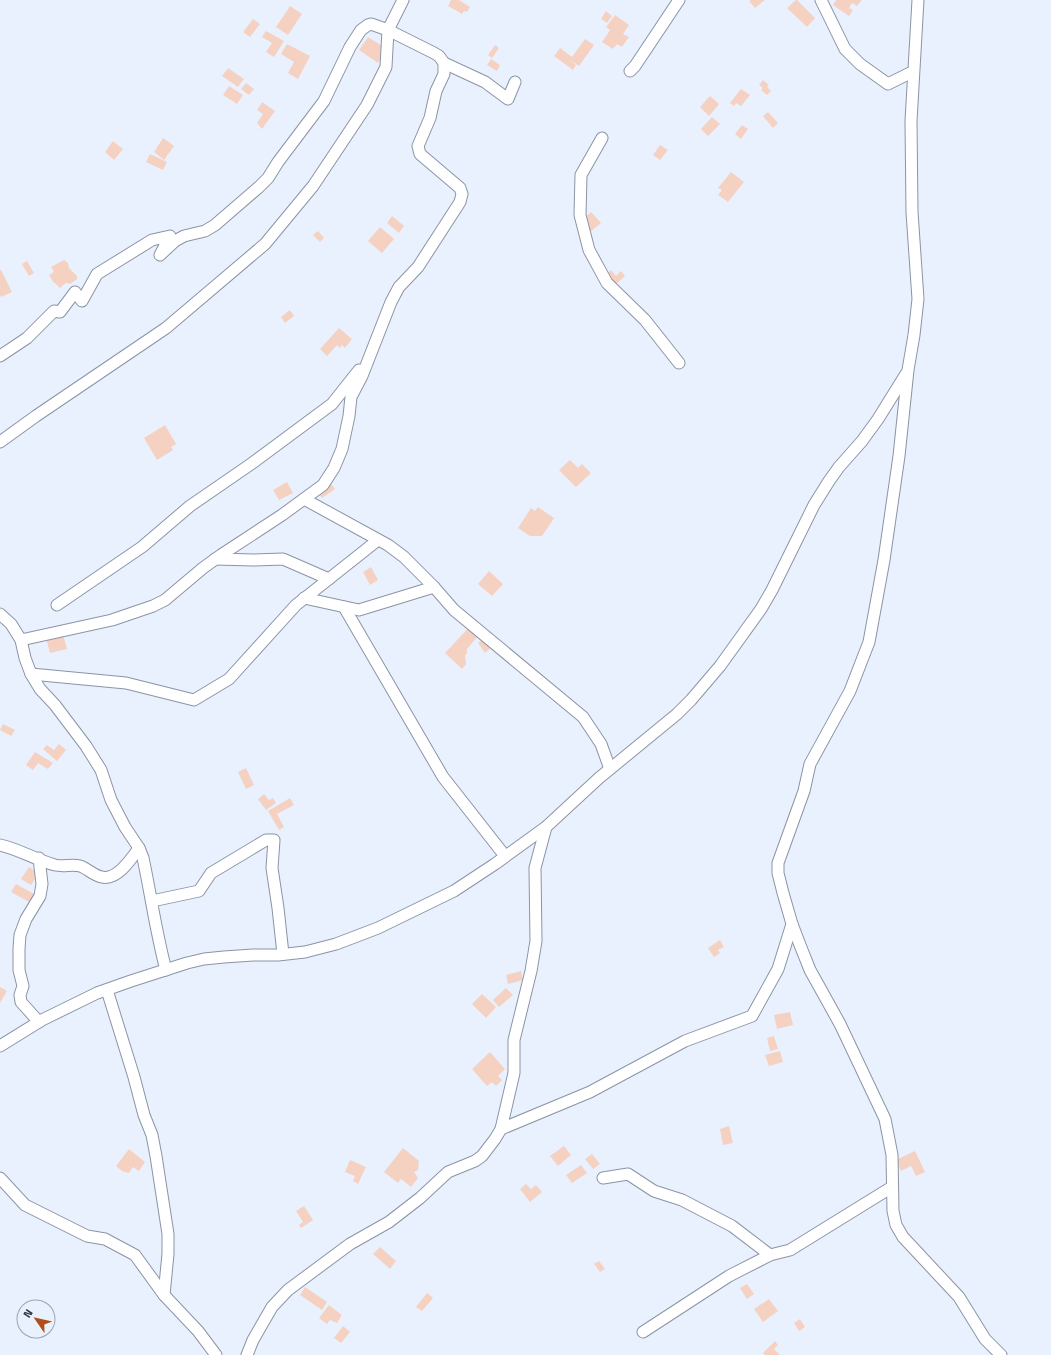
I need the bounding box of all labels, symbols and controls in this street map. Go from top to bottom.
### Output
north arrow [16,1299,56,1339]
text: N [19,1306,36,1321]

